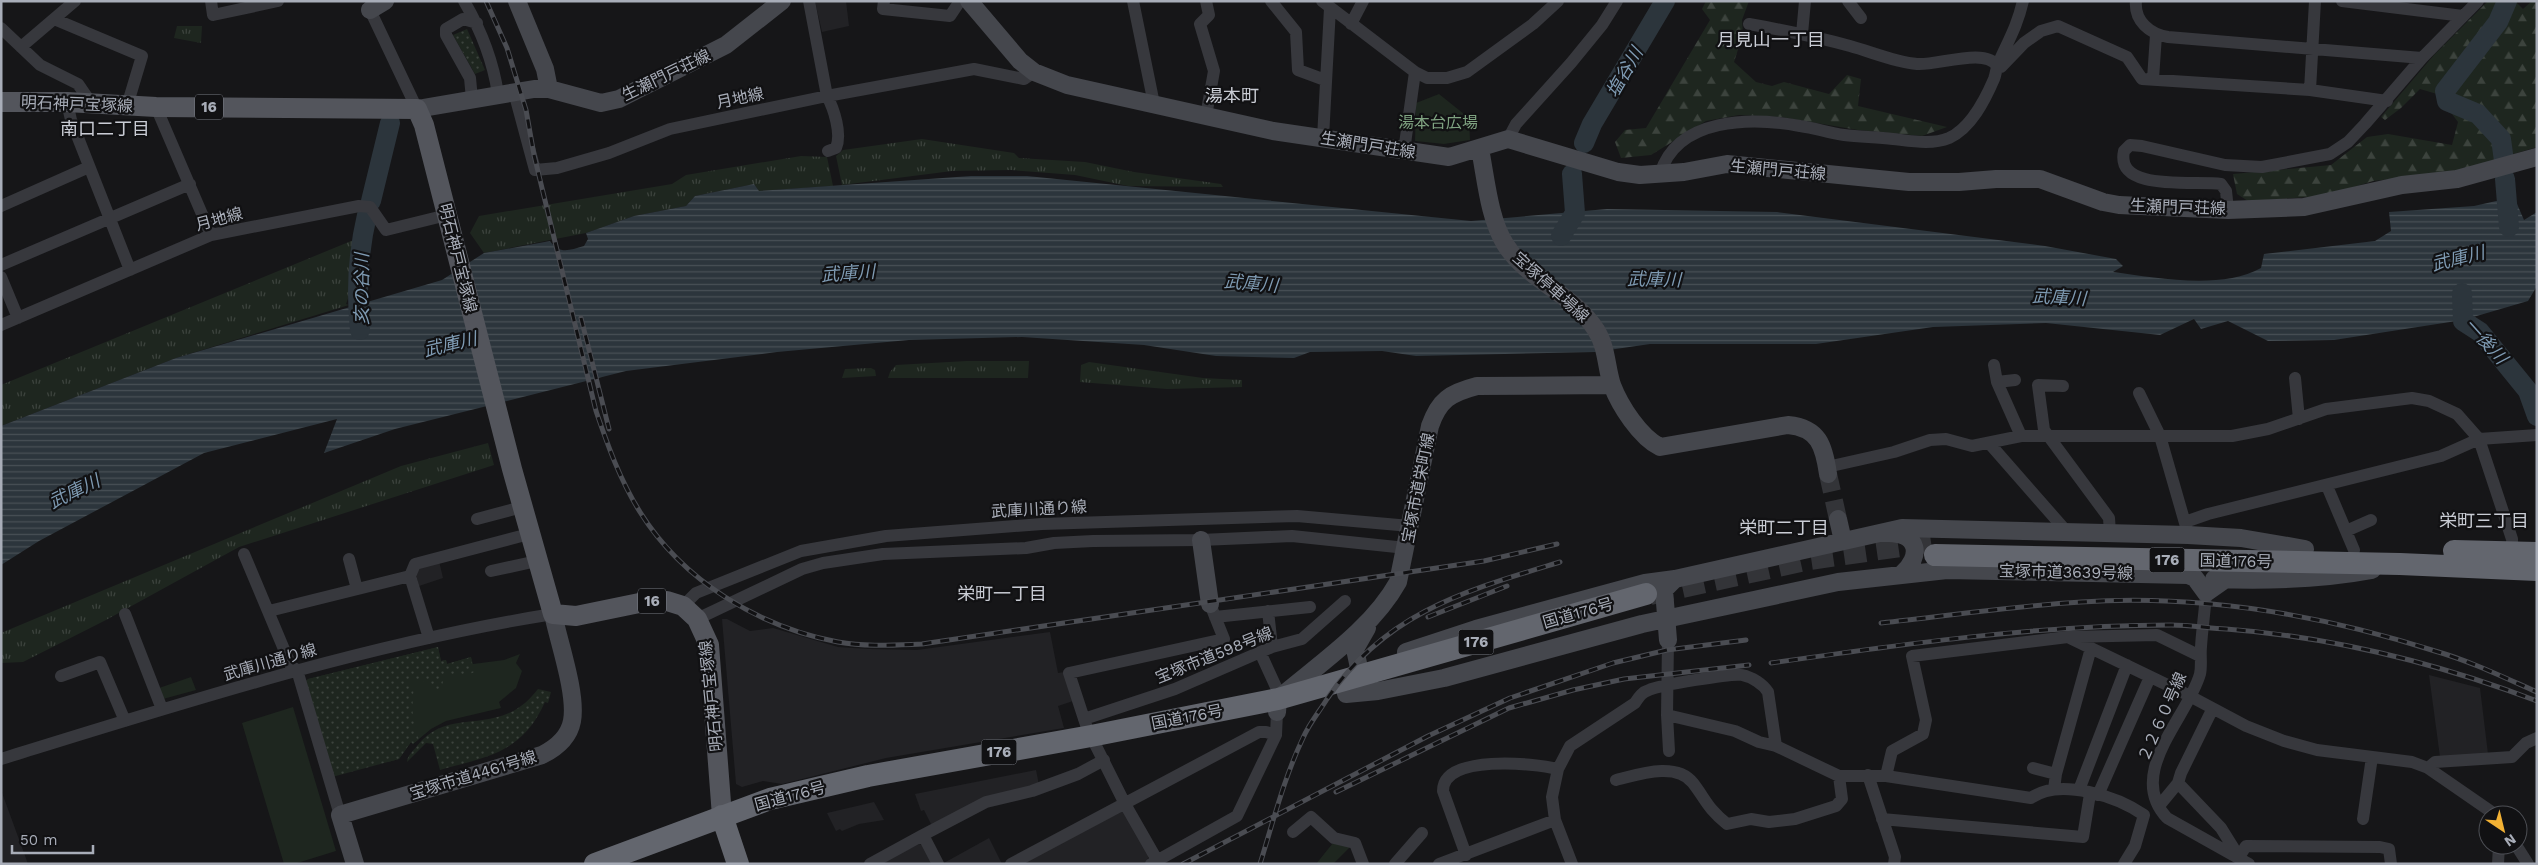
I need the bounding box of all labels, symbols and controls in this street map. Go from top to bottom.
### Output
district label: 月見山一丁目 [1717,29,1825,50]
water label: 塩谷川 [1601,42,1648,101]
street label: 生瀬門戸荘線 [619,45,713,105]
street label: 月地線 [715,84,765,112]
district label: 湯本町 [1205,85,1259,106]
street label: 明石神戸宝塚線 [21,93,133,115]
road number: 16 [195,94,223,120]
park label: 湯本台広場 [1398,113,1478,132]
district label: 南口二丁目 [60,118,150,139]
street label: 生瀬門戸荘線 [1319,128,1417,162]
street label: 生瀬門戸荘線 [1729,156,1827,184]
street label: 生瀬門戸荘線 [2130,196,2226,218]
street label: 明石神戸宝塚線 [435,201,481,315]
street label: 月地線 [193,204,245,234]
water label: 武庫川 [2429,241,2489,275]
street label: 宝塚停車場線 [1509,248,1593,326]
water label: 亥の谷川 [351,251,372,325]
water label: 武庫川 [820,261,878,285]
water label: 武庫川 [1627,268,1683,290]
water label: 武庫川 [1223,270,1281,296]
water label: 武庫川 [2031,285,2089,309]
water label: 一後川 [2460,314,2513,370]
water label: 武庫川 [421,327,481,360]
street label: 宝塚市道栄町線 [1398,431,1438,545]
water label: 武庫川 [45,469,105,512]
street label: 武庫川通り線 [991,497,1087,521]
district label: 栄町三丁目 [2439,510,2529,531]
district label: 栄町二丁目 [1739,517,1829,538]
road number: 176 [2150,548,2184,572]
street label: 国道176号 [2200,551,2272,571]
street label: 宝塚市道3639号線 [1999,561,2133,583]
district label: 栄町一丁目 [957,583,1047,604]
road number: 16 [638,588,666,614]
street label: 国道176号 [1540,594,1616,632]
street label: 宝塚市道598号線 [1152,623,1276,687]
road number: 176 [1458,630,1494,654]
street label: 明石神戸宝塚線 [696,639,726,753]
street label: 武庫川通り線 [221,640,319,684]
street label: ２２６０号線 [2134,669,2190,765]
street label: 国道176号 [1150,701,1224,733]
road number: 176 [982,740,1016,764]
street label: 宝塚市道4461号線 [407,747,539,803]
street label: 国道176号 [752,777,828,815]
north arrow [2478,805,2528,855]
scale bar [12,822,94,854]
text: 50 m [20,831,57,849]
text: N [2502,831,2519,850]

